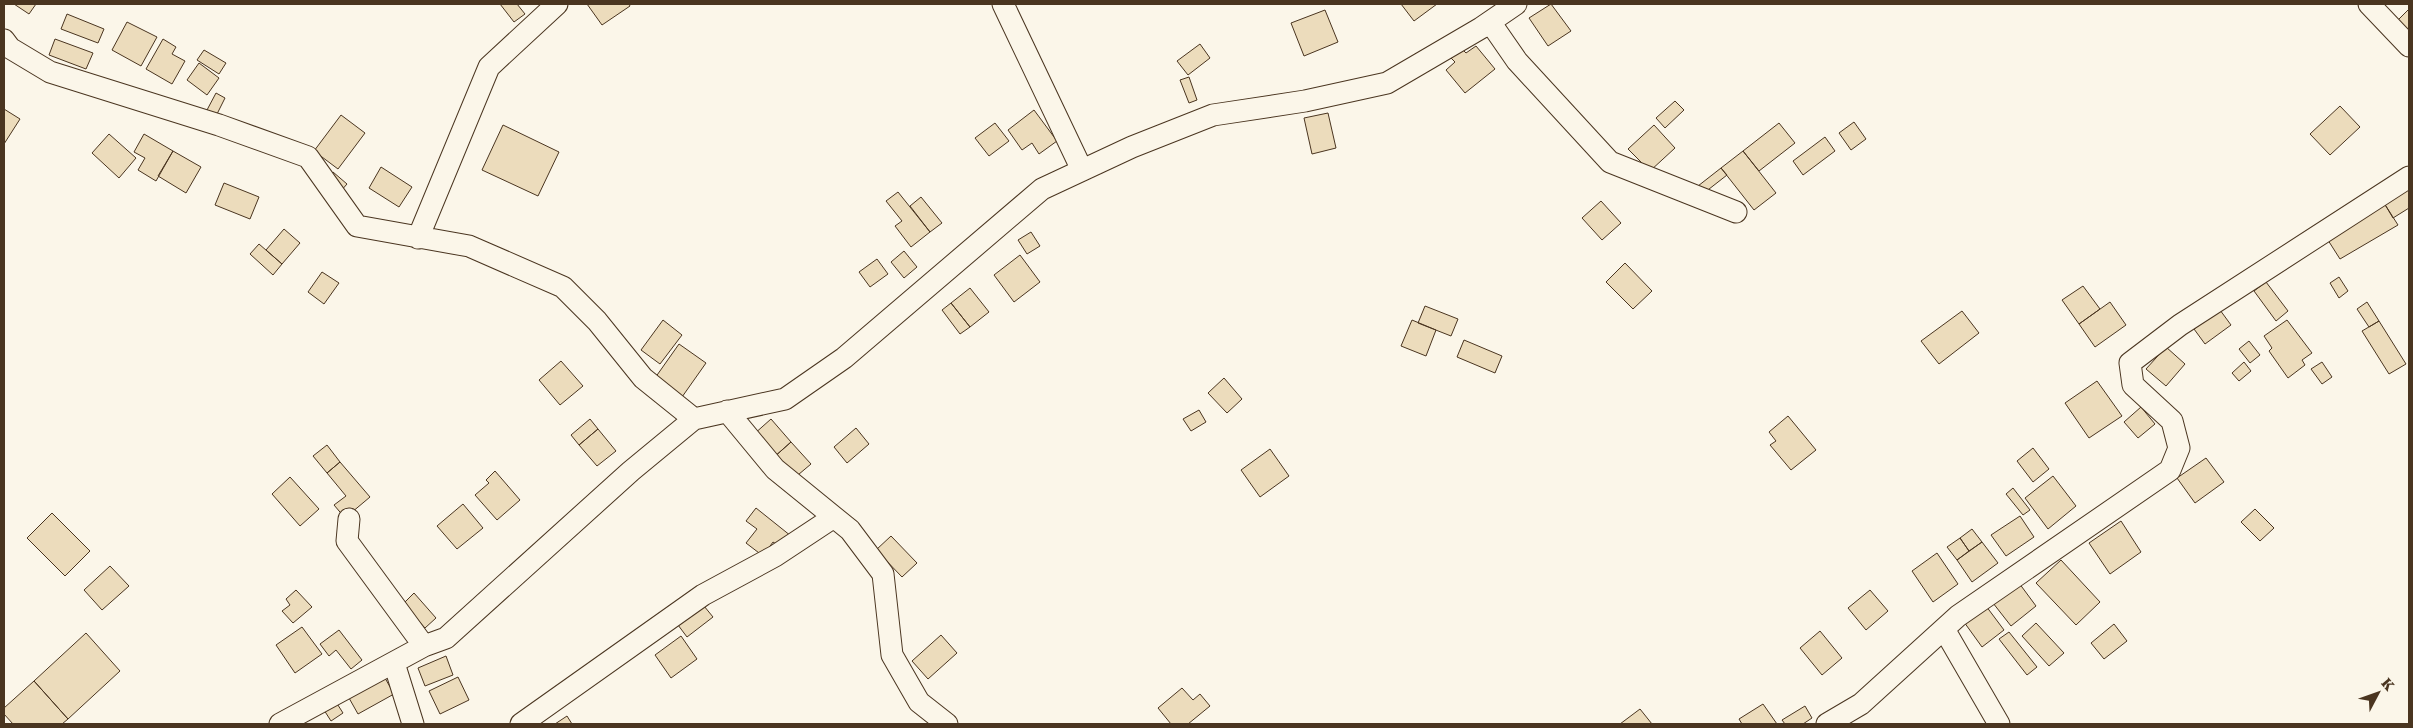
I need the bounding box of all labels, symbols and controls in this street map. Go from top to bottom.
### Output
north arrow [2353,668,2403,718]
text: K [2378,675,2397,694]

